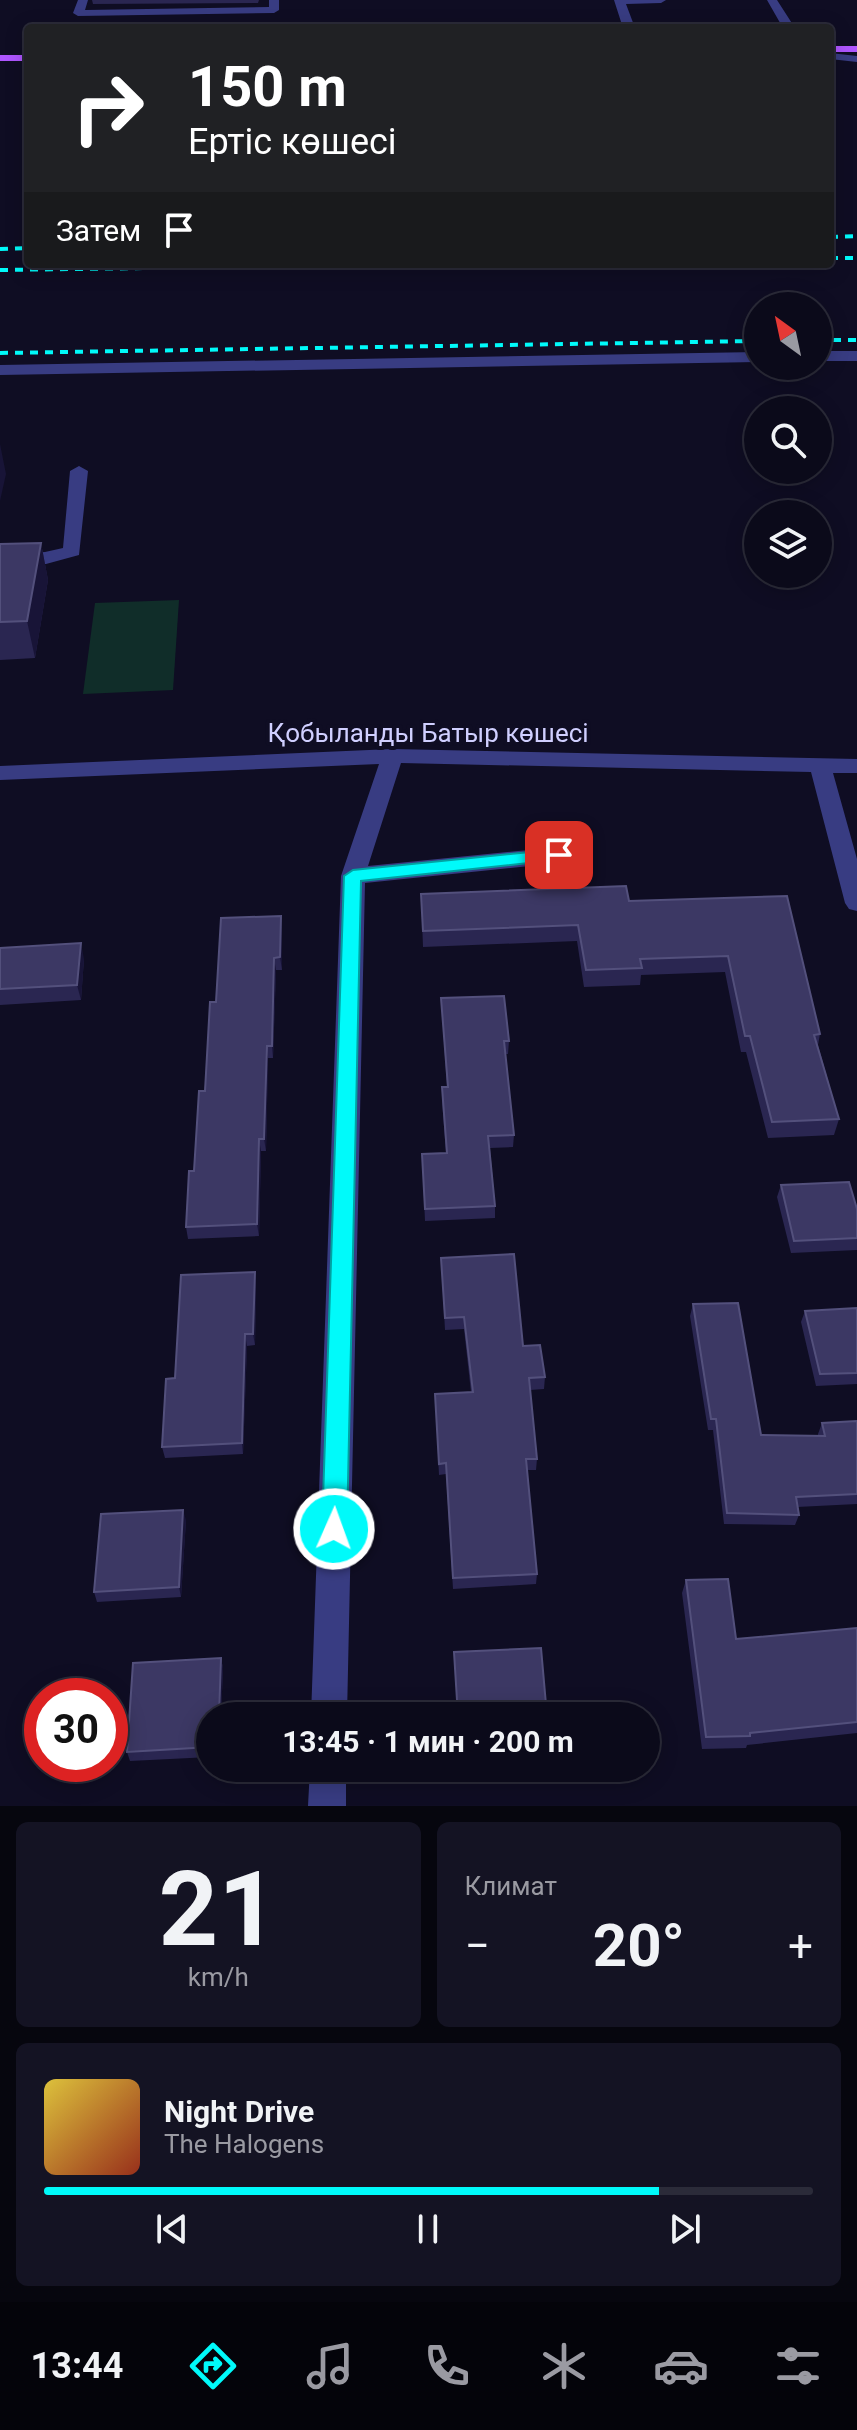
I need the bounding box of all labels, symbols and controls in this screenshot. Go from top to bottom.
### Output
text: 150 m [188,54,347,120]
icon: right [56,56,160,160]
text: Ертіс көшесі [188,121,397,163]
icon: arrive [157,208,201,252]
text: Затем [56,213,141,248]
north arrow [744,292,832,380]
map controls [744,292,832,588]
button: search [744,396,832,484]
button: layers [744,500,832,588]
street label: Қобыланды Батыр көшесі [267,718,589,748]
pin [525,821,593,889]
icon: arrive [537,833,581,877]
position arrow [292,1487,376,1571]
speed limit sign: 30 [24,1678,128,1782]
text: 13:45 · 1 мин · 200 m [282,1724,574,1759]
text: 21 [159,1849,278,1970]
text: Климат [465,1871,557,1901]
text: 20° [593,1910,685,1981]
text: − [465,1920,490,1972]
text: + [788,1920,813,1972]
text: km/h [188,1962,249,1992]
text: Night Drive [164,2094,314,2129]
text: The Halogens [164,2129,324,2159]
icon: previous [150,2207,194,2251]
icon: pause [406,2207,450,2251]
icon: next [663,2207,707,2251]
icon: directions [185,2338,241,2394]
icon: music [302,2338,358,2394]
icon: phone [419,2338,475,2394]
icon: climate [536,2338,592,2394]
icon: car [653,2338,709,2394]
icon: filters [770,2338,826,2394]
text: 13:44 [31,2345,123,2387]

